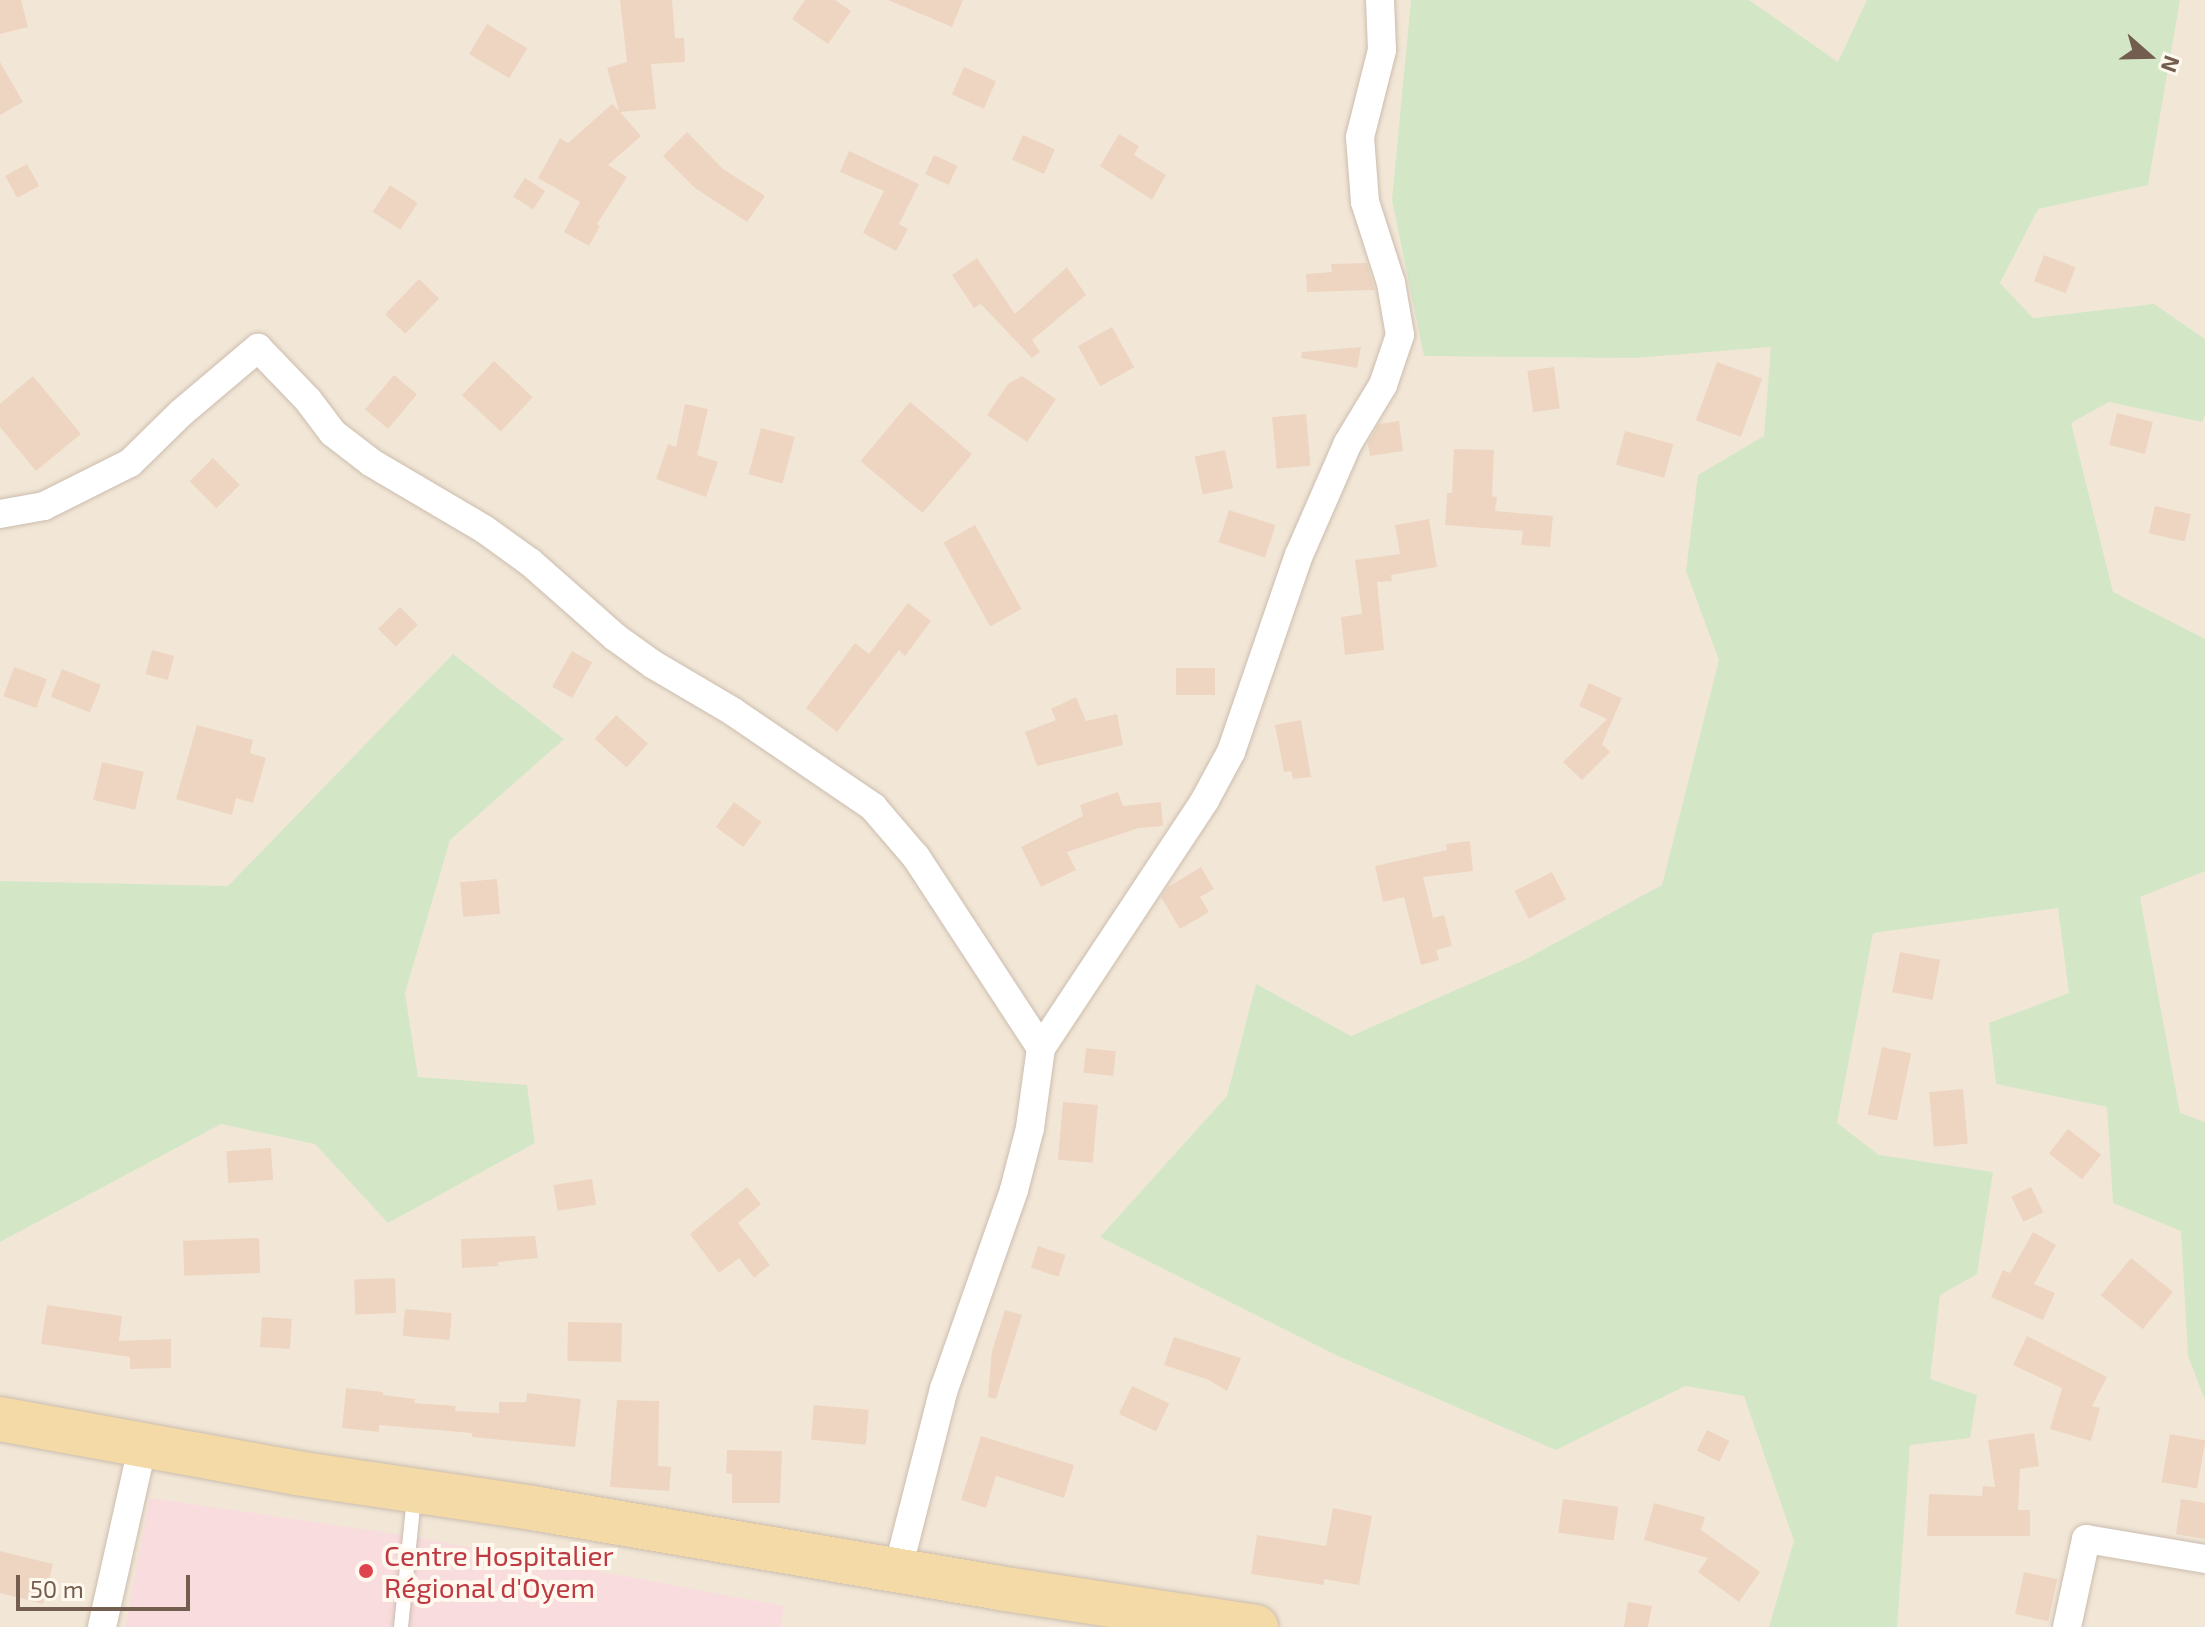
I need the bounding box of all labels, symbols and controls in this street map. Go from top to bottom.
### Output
north arrow [2109,16,2189,96]
text: N [2157,52,2186,76]
place label: Centre Hospitalier Régional d'Oyem [384,1538,614,1604]
scale bar [20,1559,194,1609]
marker: Centre Hospitalier Régional d'Oyem [355,1560,377,1582]
text: 50 m [30,1574,84,1603]

